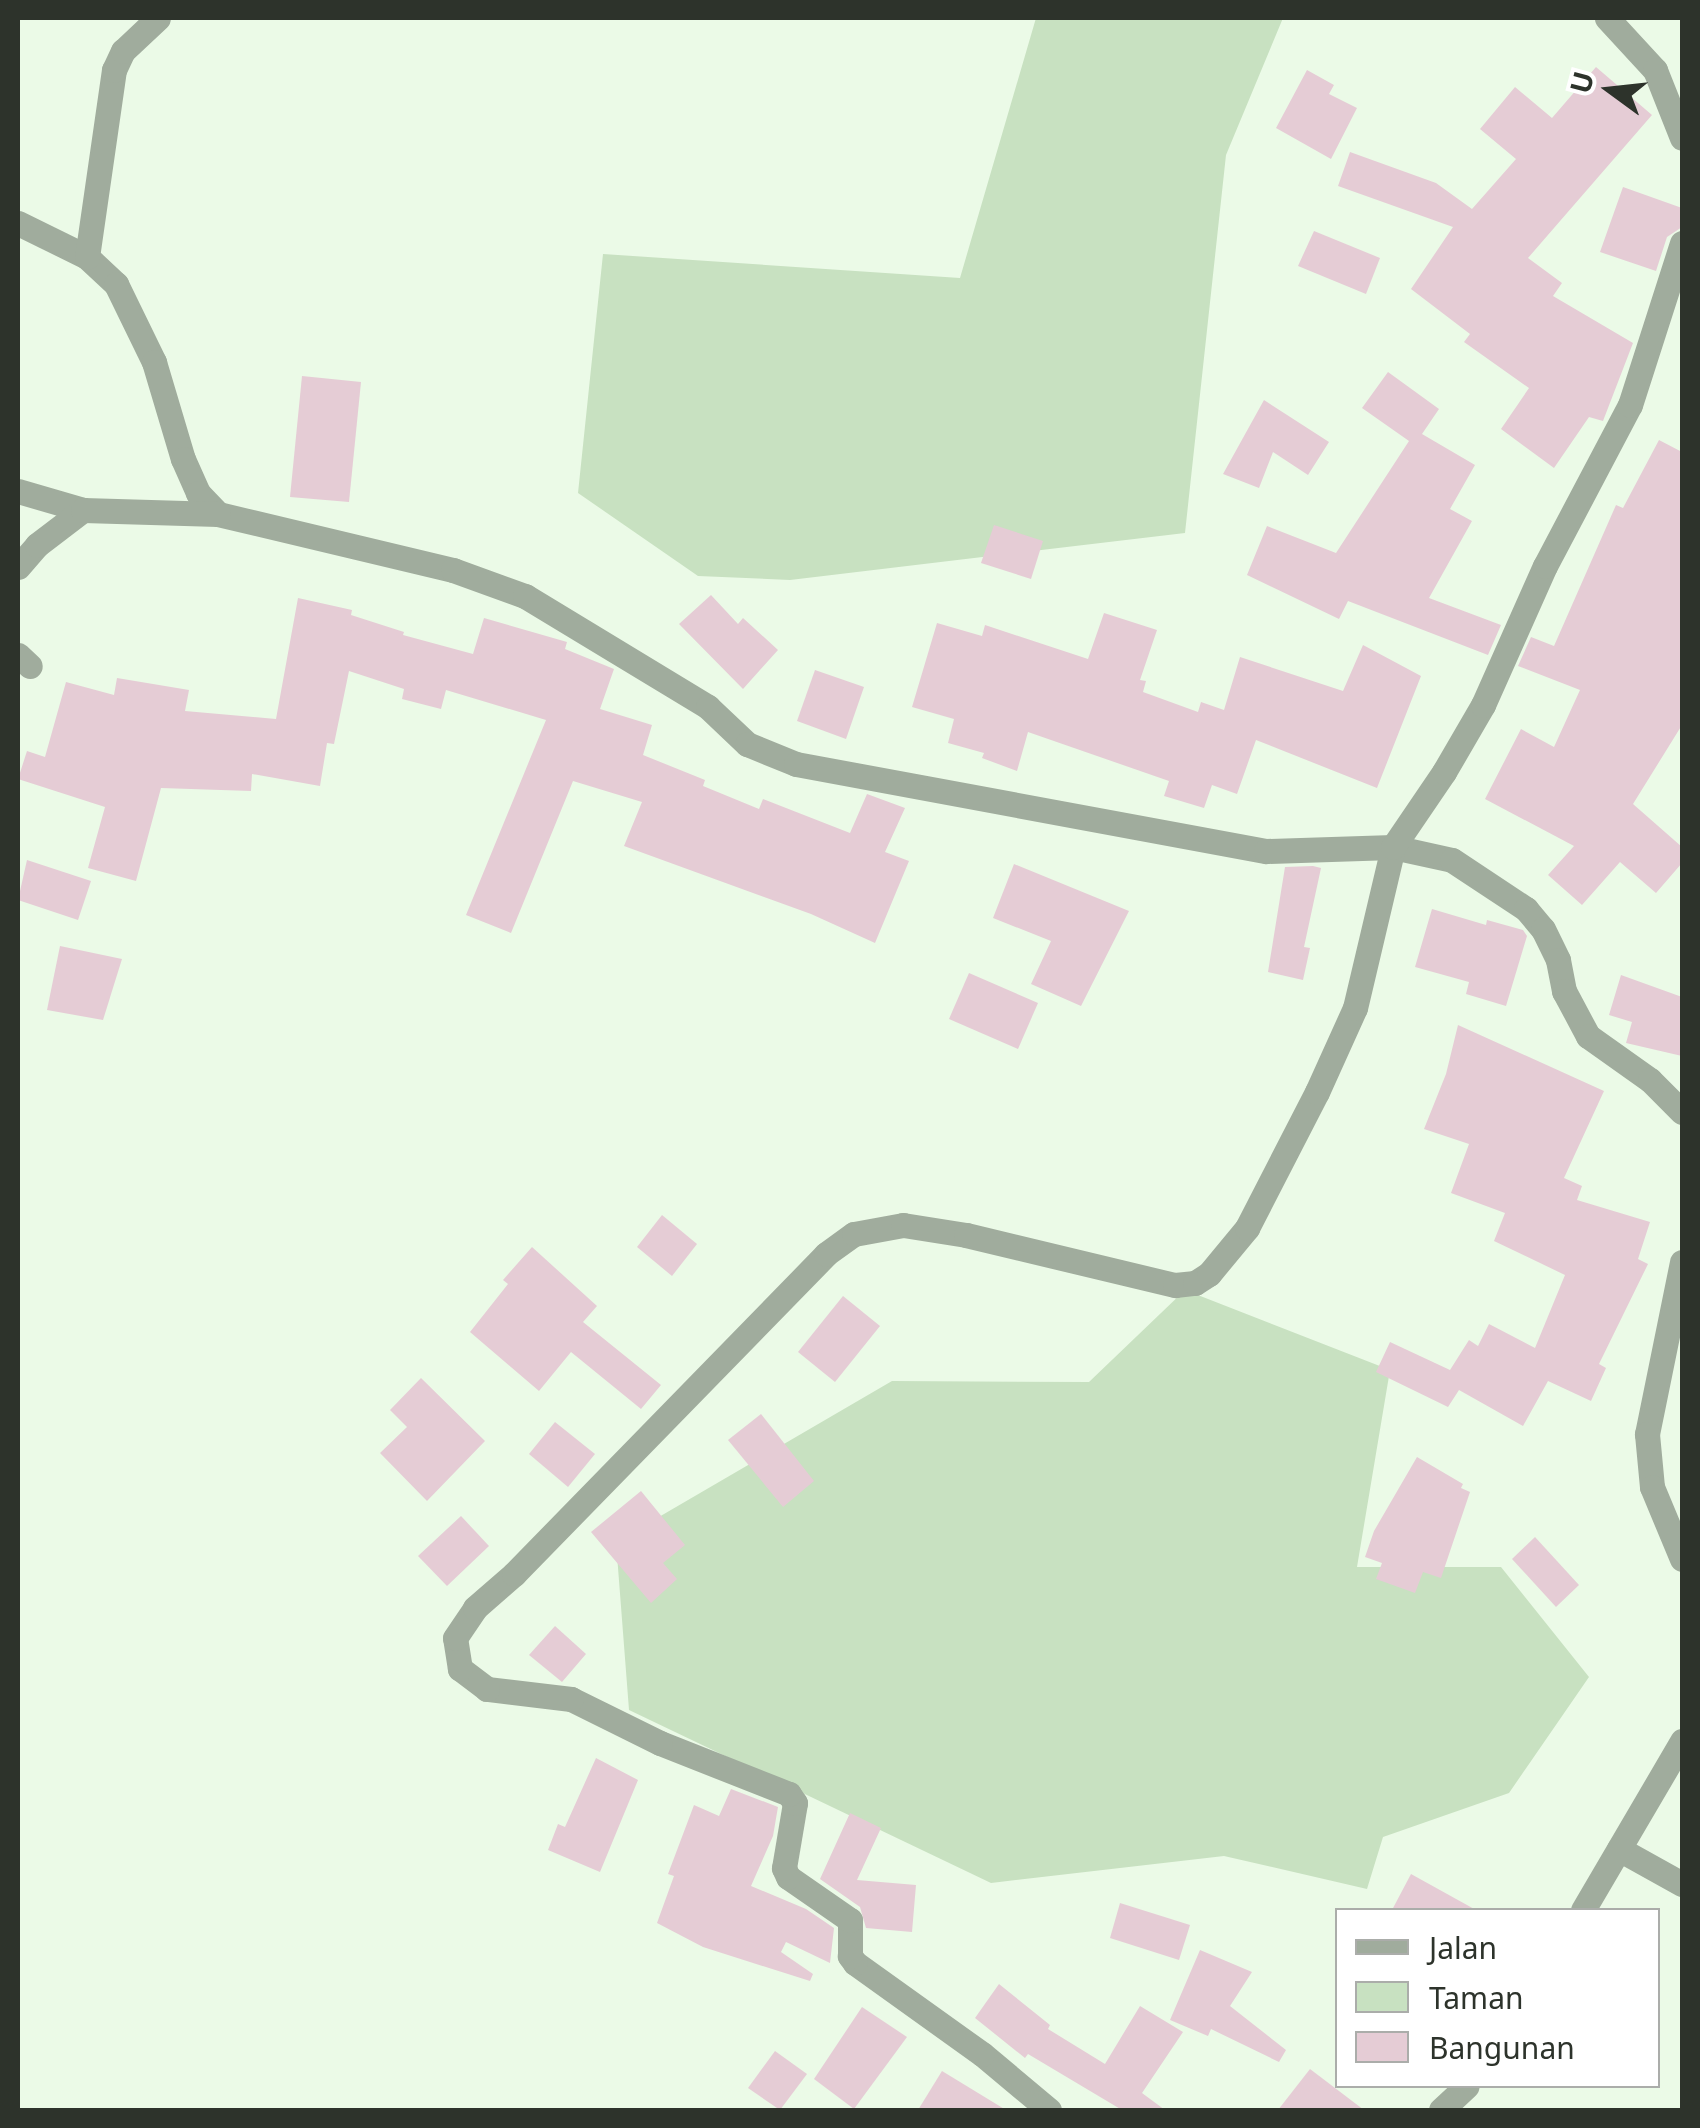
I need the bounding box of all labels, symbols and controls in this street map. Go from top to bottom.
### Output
north arrow [1560,40,1660,140]
text: U [1560,67,1602,97]
legend [1335,1908,1660,2088]
text: Jalan [1429,1927,1497,1968]
text: Taman [1429,1977,1524,2018]
text: Bangunan [1429,2027,1575,2068]

